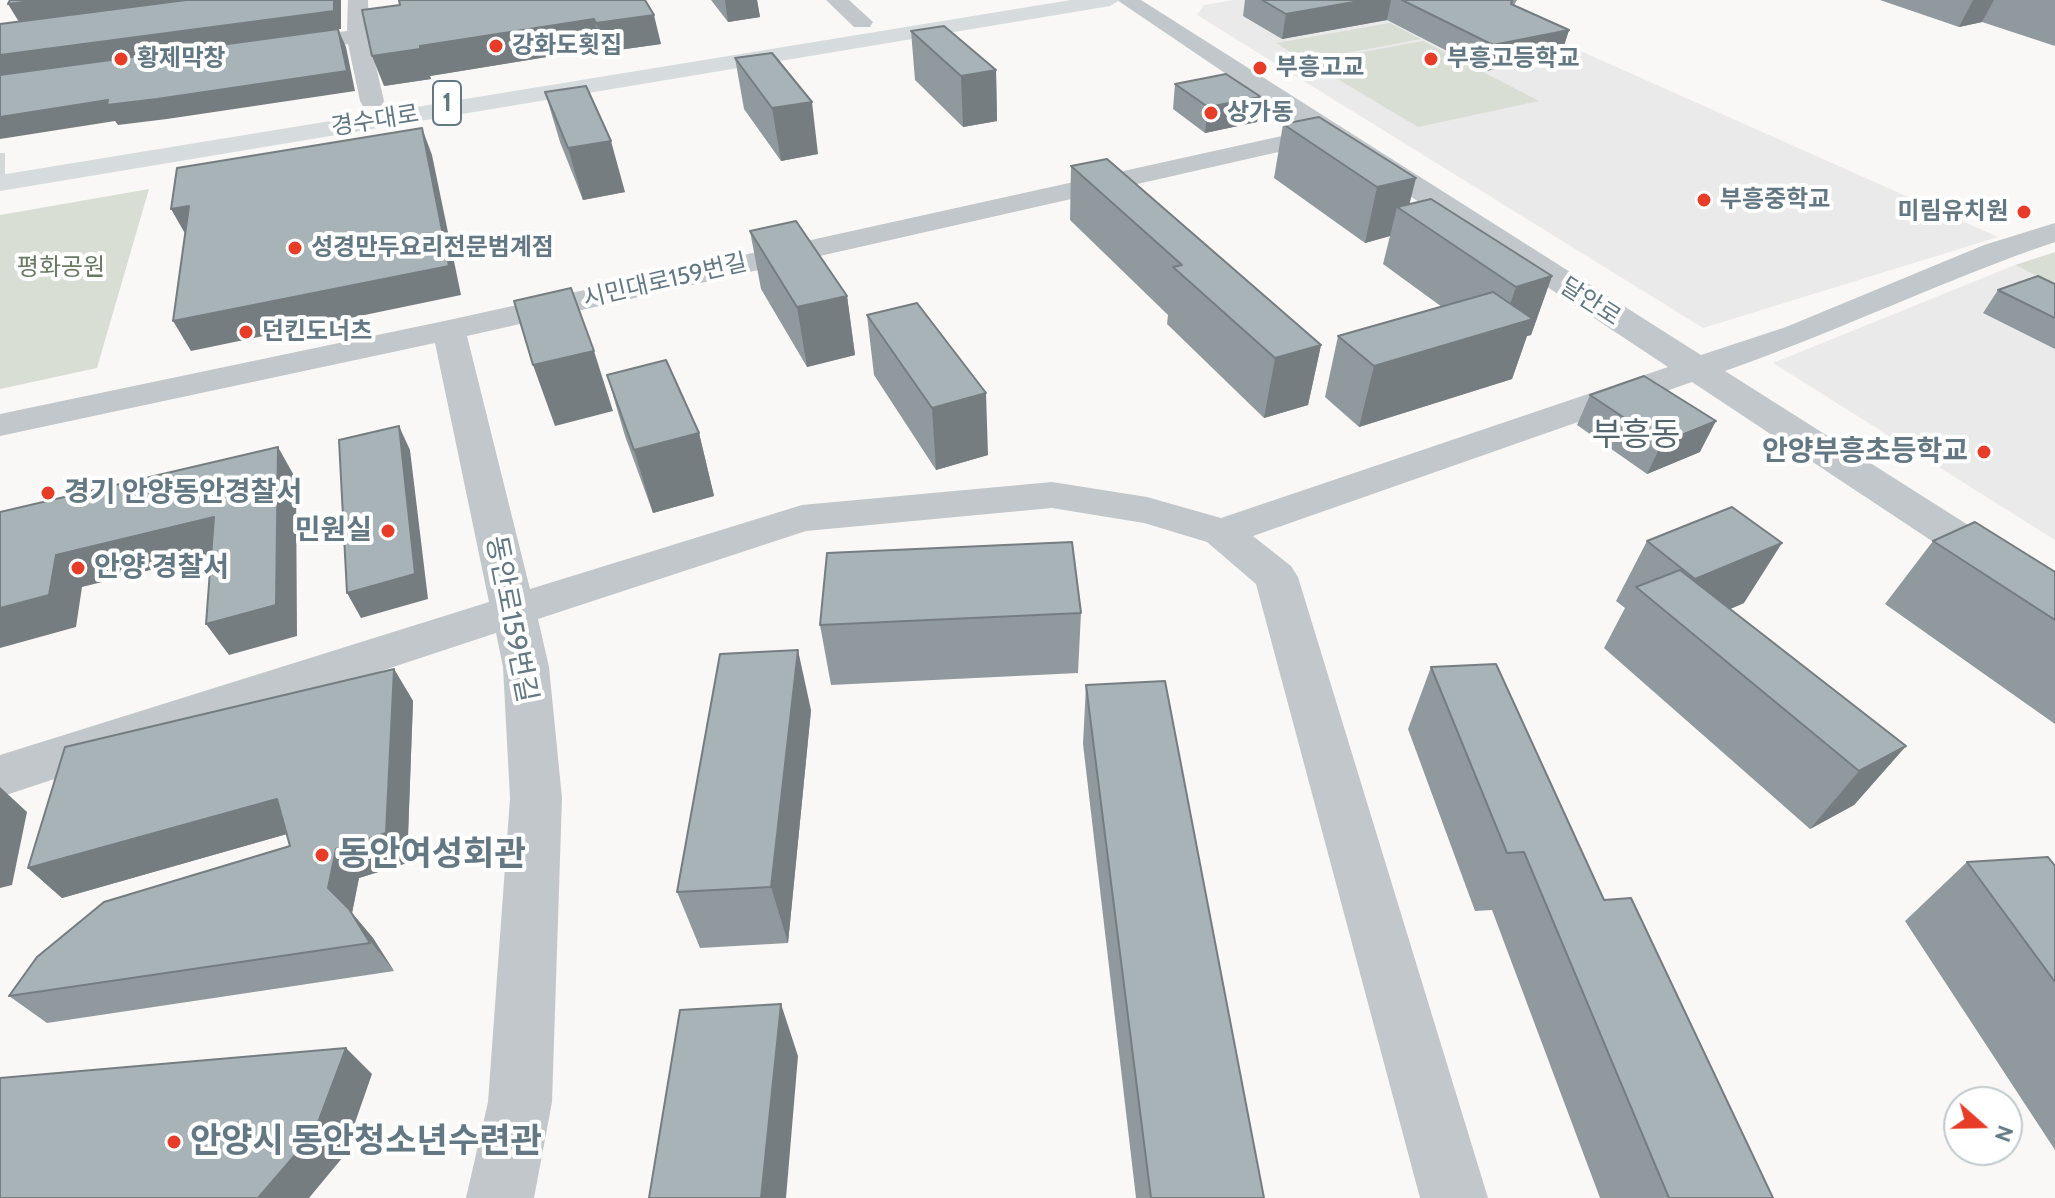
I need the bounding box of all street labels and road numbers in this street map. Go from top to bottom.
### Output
road number: 1 [433,81,461,125]
street label: 경수대로 [329,100,421,142]
street label: 시민대로159번길 [580,248,750,314]
street label: 달안로 [1554,272,1626,332]
street label: 동안로159번길 [478,533,544,705]

